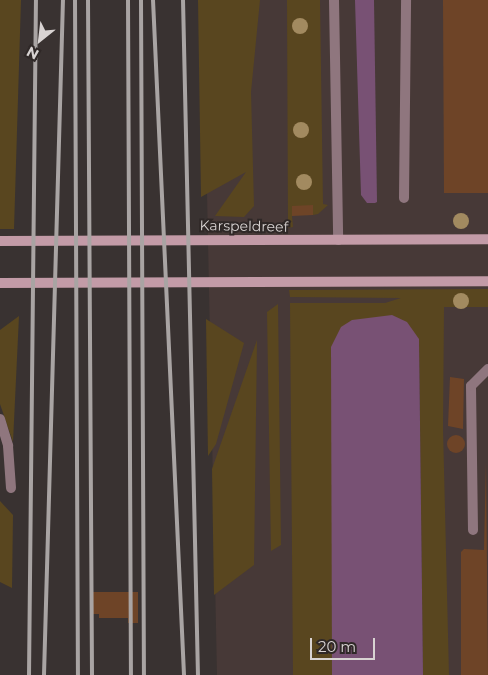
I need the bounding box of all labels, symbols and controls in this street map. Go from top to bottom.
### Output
north arrow [15,15,65,65]
text: N [23,43,42,64]
street label: Karspeldreef [199,217,289,235]
scale bar [313,628,378,660]
text: 20 m [318,637,356,656]

